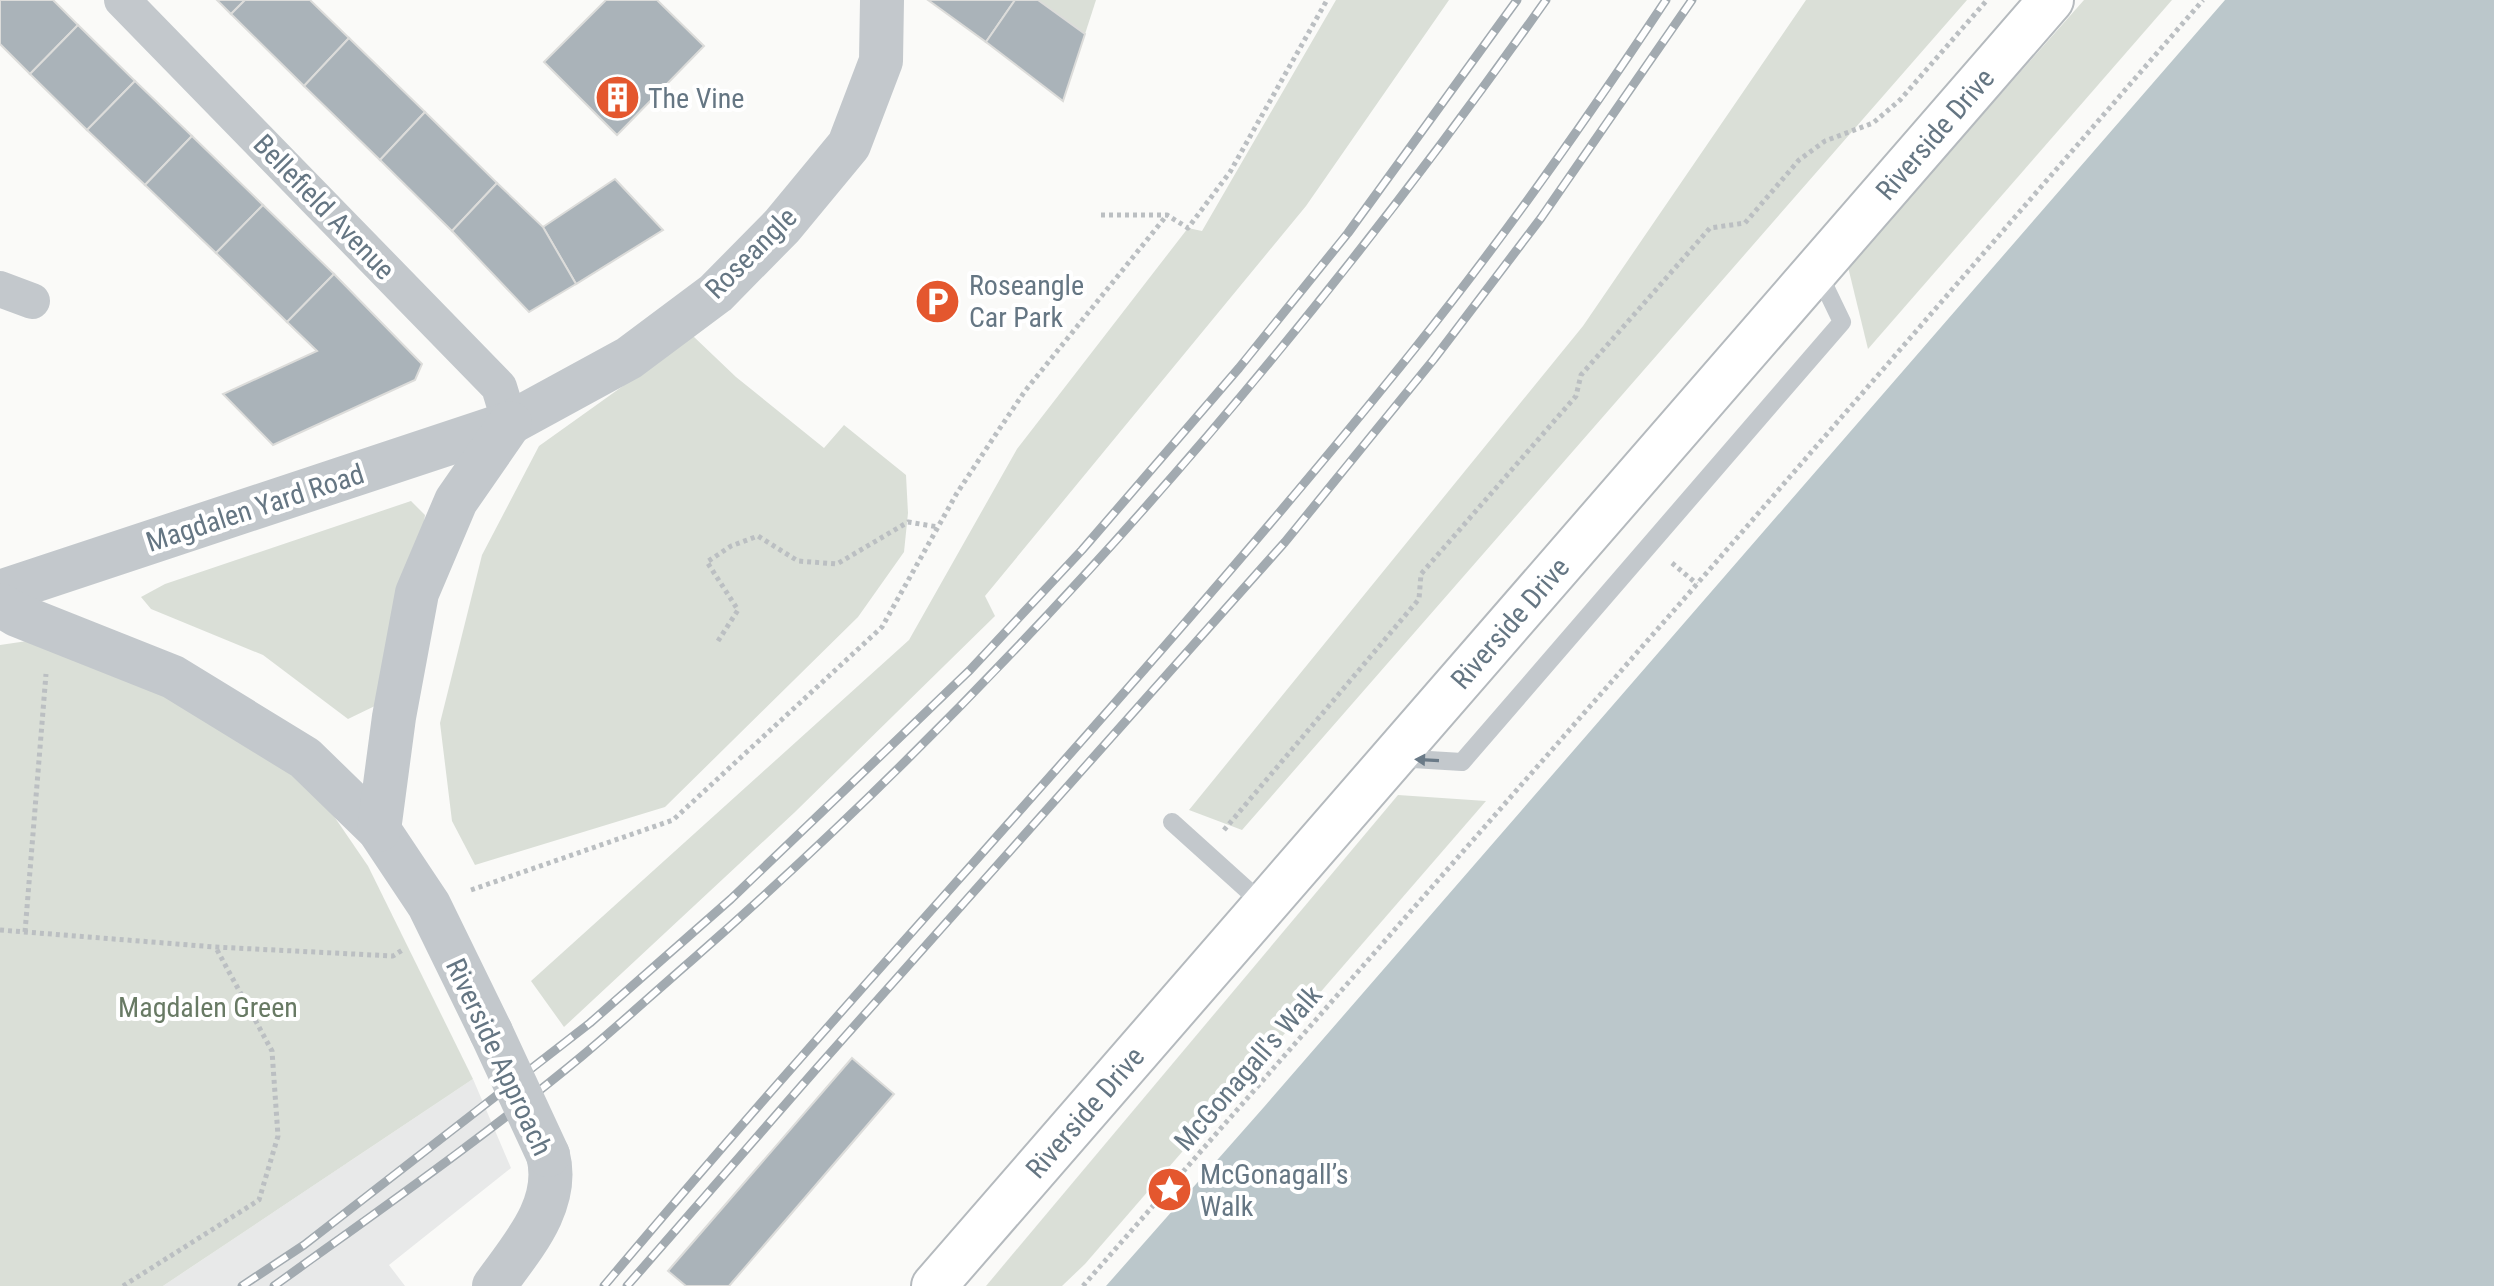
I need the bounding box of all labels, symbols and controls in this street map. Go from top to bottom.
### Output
street label: Riverside Drive [1869,61,2001,206]
building icon: The Vine [593,74,641,122]
place label: The Vine [648,82,744,115]
street label: Bellefield Avenue [247,128,401,286]
street label: Roseangle [699,201,803,305]
place label: Roseangle Car Park [969,269,1084,334]
parking icon: Roseangle Car Park [914,277,962,325]
street label: Magdalen Yard Road [142,457,368,559]
street label: Riverside Drive [1444,551,1576,696]
one-way arrow [1415,753,1440,766]
street label: Riverside Approach [439,953,559,1161]
street label: McGonagall's Walk [1167,978,1329,1157]
park label: Magdalen Green [118,991,298,1024]
street label: Riverside Drive [1019,1040,1151,1185]
place label: McGonagall’s Walk [1200,1158,1348,1223]
place icon: McGonagall’s Walk [1145,1166,1193,1214]

